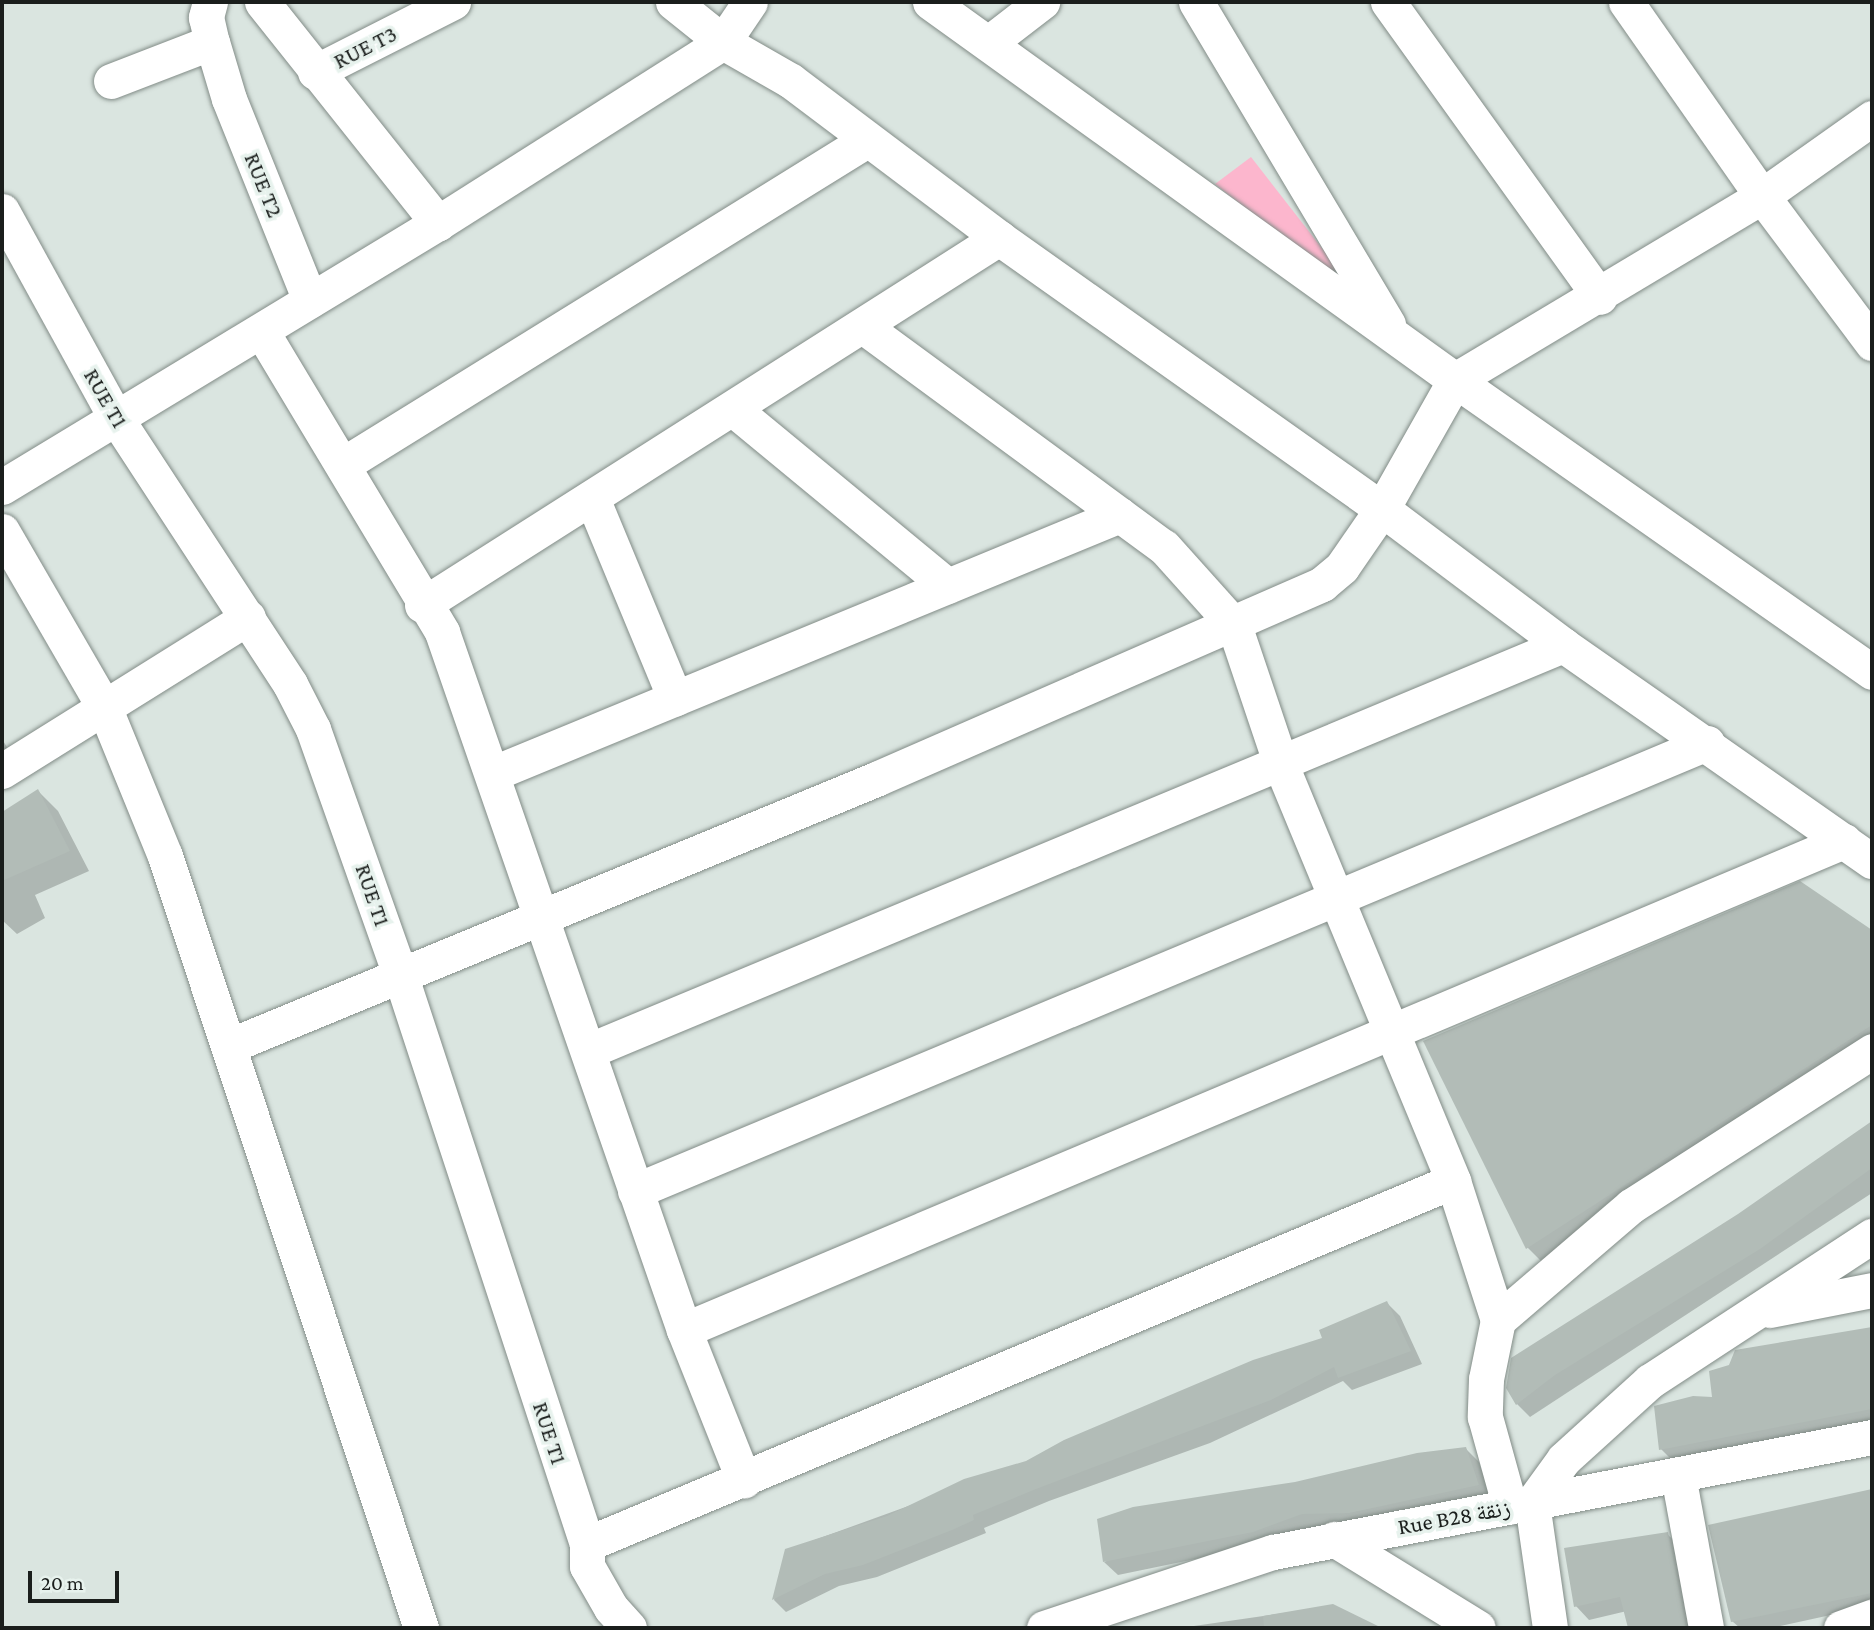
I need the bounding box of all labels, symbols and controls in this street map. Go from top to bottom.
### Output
street label: RUE T3 [329,19,401,75]
street label: RUE T2 [239,148,289,222]
street label: RUE T1 [78,363,134,433]
street label: RUE T1 [349,860,397,930]
street label: RUE T1 [527,1398,573,1468]
street label: Rue B28 زنقة [1396,1494,1512,1540]
scale bar [32,1556,122,1600]
text: 20 m [41,1571,84,1595]

